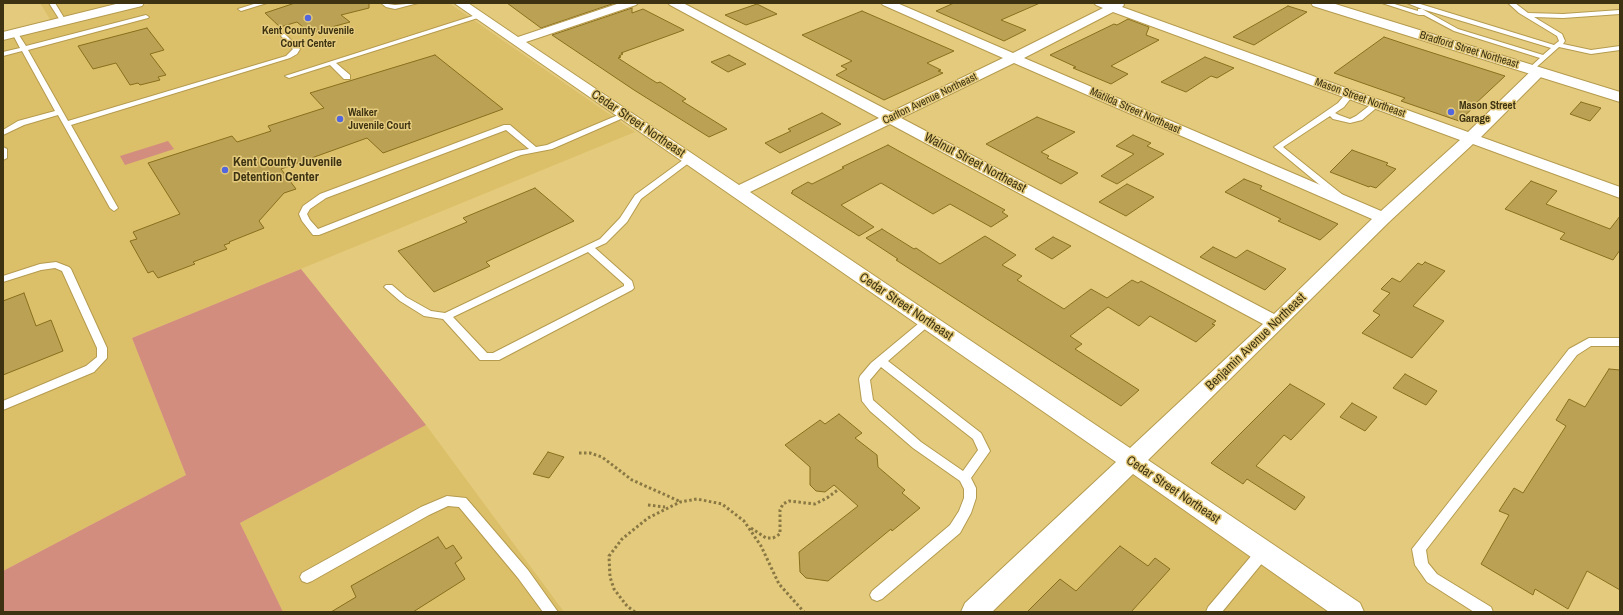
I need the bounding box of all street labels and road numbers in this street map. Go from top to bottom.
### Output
street label: Bradford Street Northeast [1418,29,1520,71]
street label: Carlton Avenue Northeast [881,70,979,128]
street label: Mason Street Northeast [1313,76,1407,120]
street label: Matilda Street Northeast [1088,85,1182,137]
street label: Cedar Street Northeast [588,87,688,161]
street label: Walnut Street Northeast [921,130,1029,196]
street label: Cedar Street Northeast [856,270,956,344]
street label: Benjamin Avenue Northeast [1203,290,1309,394]
street label: Cedar Street Northeast [1123,453,1223,527]

